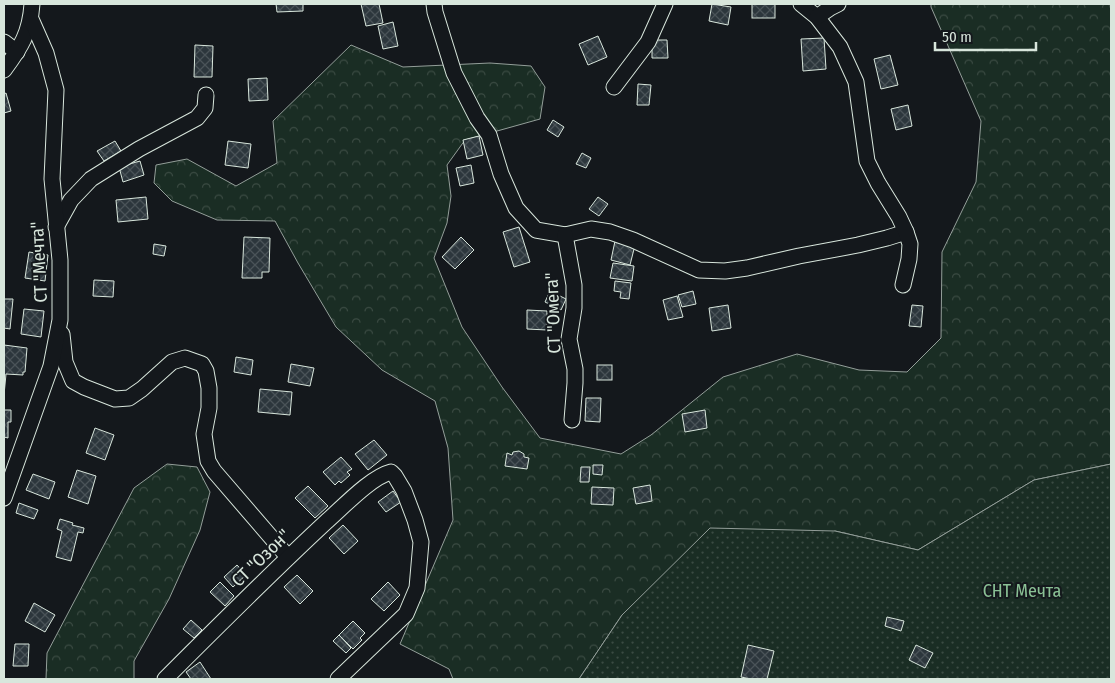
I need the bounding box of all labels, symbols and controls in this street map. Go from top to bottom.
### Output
scale bar [935,20,1036,52]
text: 50 m [942,28,972,46]
street label: СТ "Мечта" [26,221,52,303]
street label: СТ "Омега" [541,272,565,354]
street label: СТ "Озон" [227,525,295,591]
park label: СНТ Мечта [983,580,1062,602]

